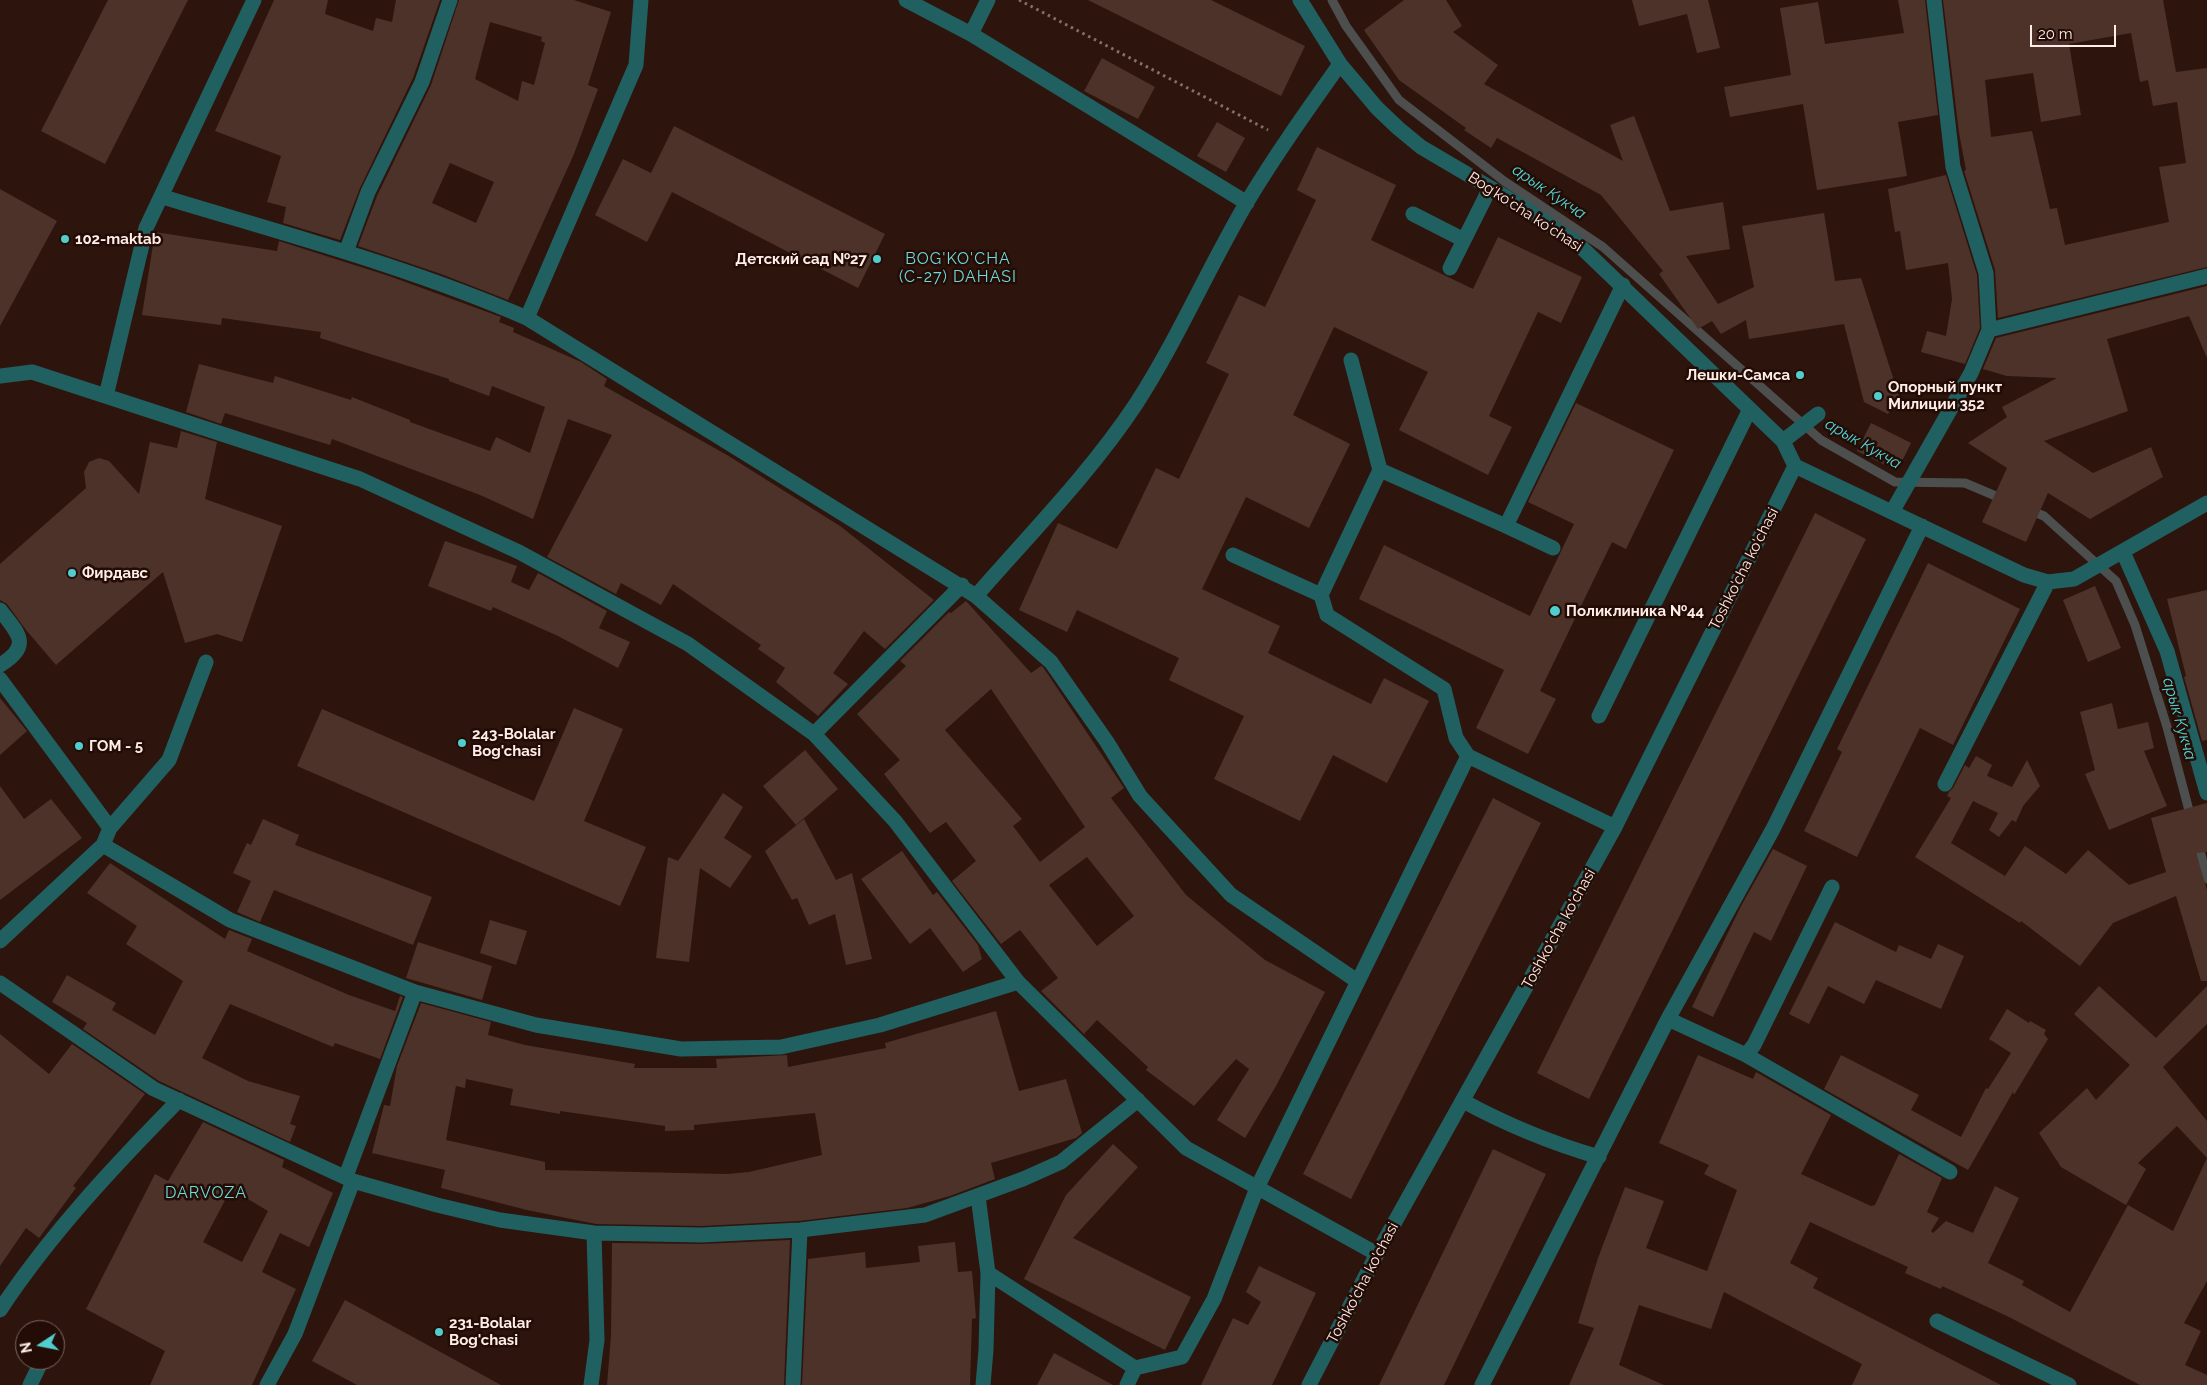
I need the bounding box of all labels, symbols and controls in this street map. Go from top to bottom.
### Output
scale bar [2032,15,2118,47]
text: 20 m [2038,25,2073,43]
water label: арык Кукча [1509,160,1589,224]
street label: Bogʻkoʻcha koʻchasi [1464,168,1586,256]
place label: 102-maktab [75,230,161,248]
marker: 102-maktab [59,233,71,245]
district label: BOG'KO'CHA (C-27) DAHASI [897,249,1019,287]
place label: Детский сад №27 [735,250,867,268]
marker: Детский сад №27 [871,253,883,265]
place label: Лешки-Самса [1686,366,1790,384]
marker: Лешки-Самса [1794,369,1806,381]
place label: Опорный пункт Милиции 352 [1888,378,2002,413]
marker: Опорный пункт Милиции 352 [1872,390,1884,402]
water label: арык Кукча [1822,415,1904,473]
street label: Toshko'cha ko'chasi [1705,505,1783,633]
place label: Фирдавс [82,564,148,582]
marker: Фирдавс [66,567,78,579]
place label: Поликлиника №44 [1566,602,1704,620]
marker: Поликлиника №44 [1548,604,1562,618]
water label: арык Кукча [2158,676,2200,762]
place label: 243-Bolalar Bog'chasi [472,725,555,760]
place label: ГОМ - 5 [89,737,143,755]
marker: 243-Bolalar Bog'chasi [456,737,468,749]
marker: ГОМ - 5 [73,740,85,752]
street label: Toshko'cha ko'chasi [1519,866,1599,992]
district label: DARVOZA [164,1183,248,1203]
street label: Toshko'cha ko'chasi [1324,1219,1402,1347]
place label: 231-Bolalar Bog'chasi [449,1314,531,1349]
north arrow [15,1320,65,1370]
marker: 231-Bolalar Bog'chasi [433,1326,445,1338]
text: N [17,1341,35,1354]

